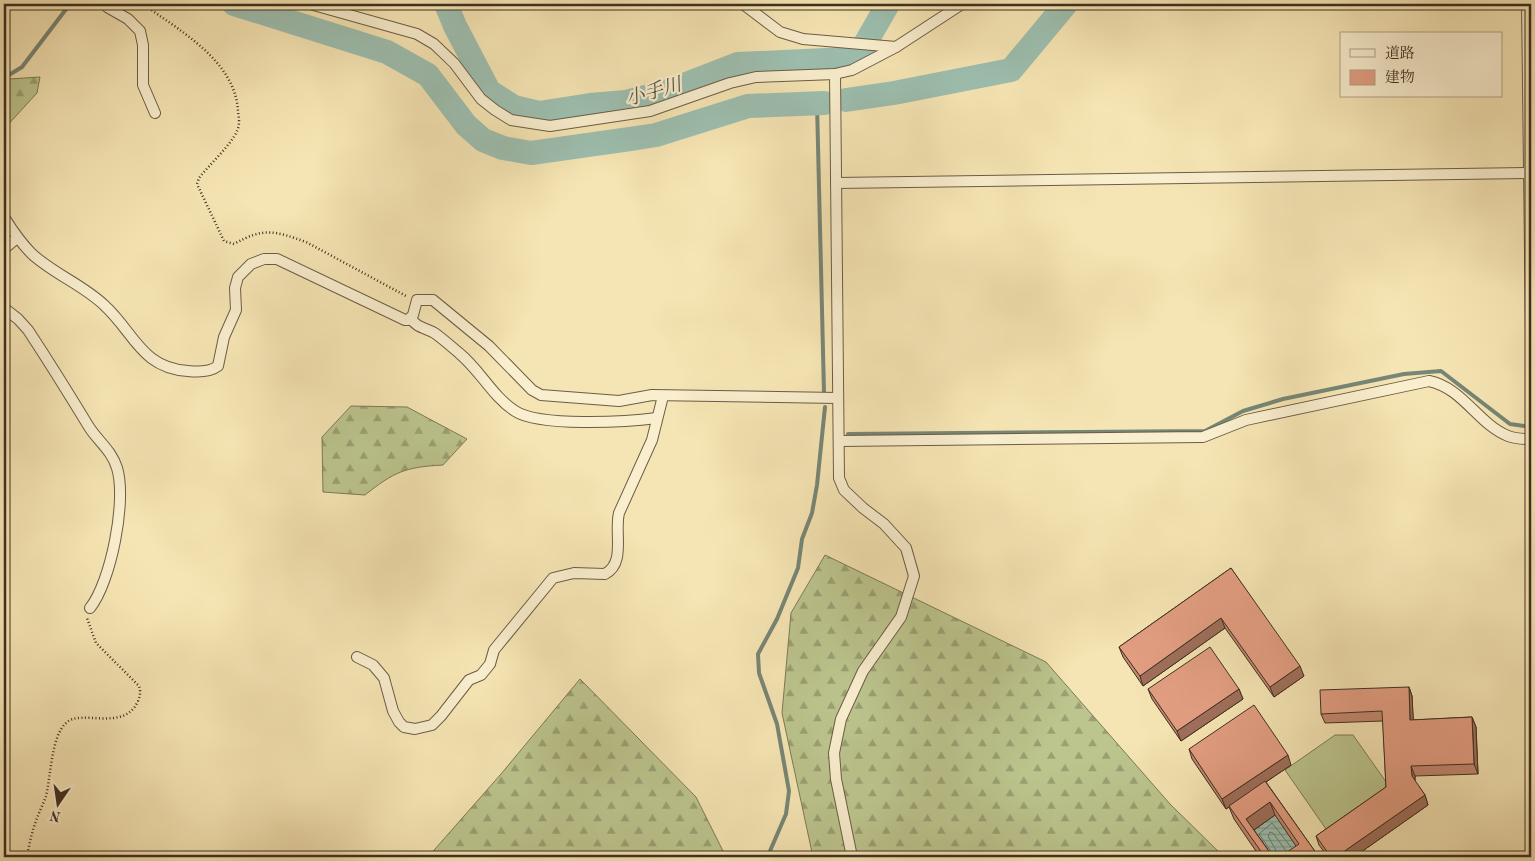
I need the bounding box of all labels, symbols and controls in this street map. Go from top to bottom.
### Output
legend [1340,32,1502,98]
text: 道路 [1385,45,1415,62]
text: 建物 [1385,69,1415,86]
water label: 小手川 [623,74,686,110]
north arrow [32,778,82,828]
text: N [48,808,62,824]

